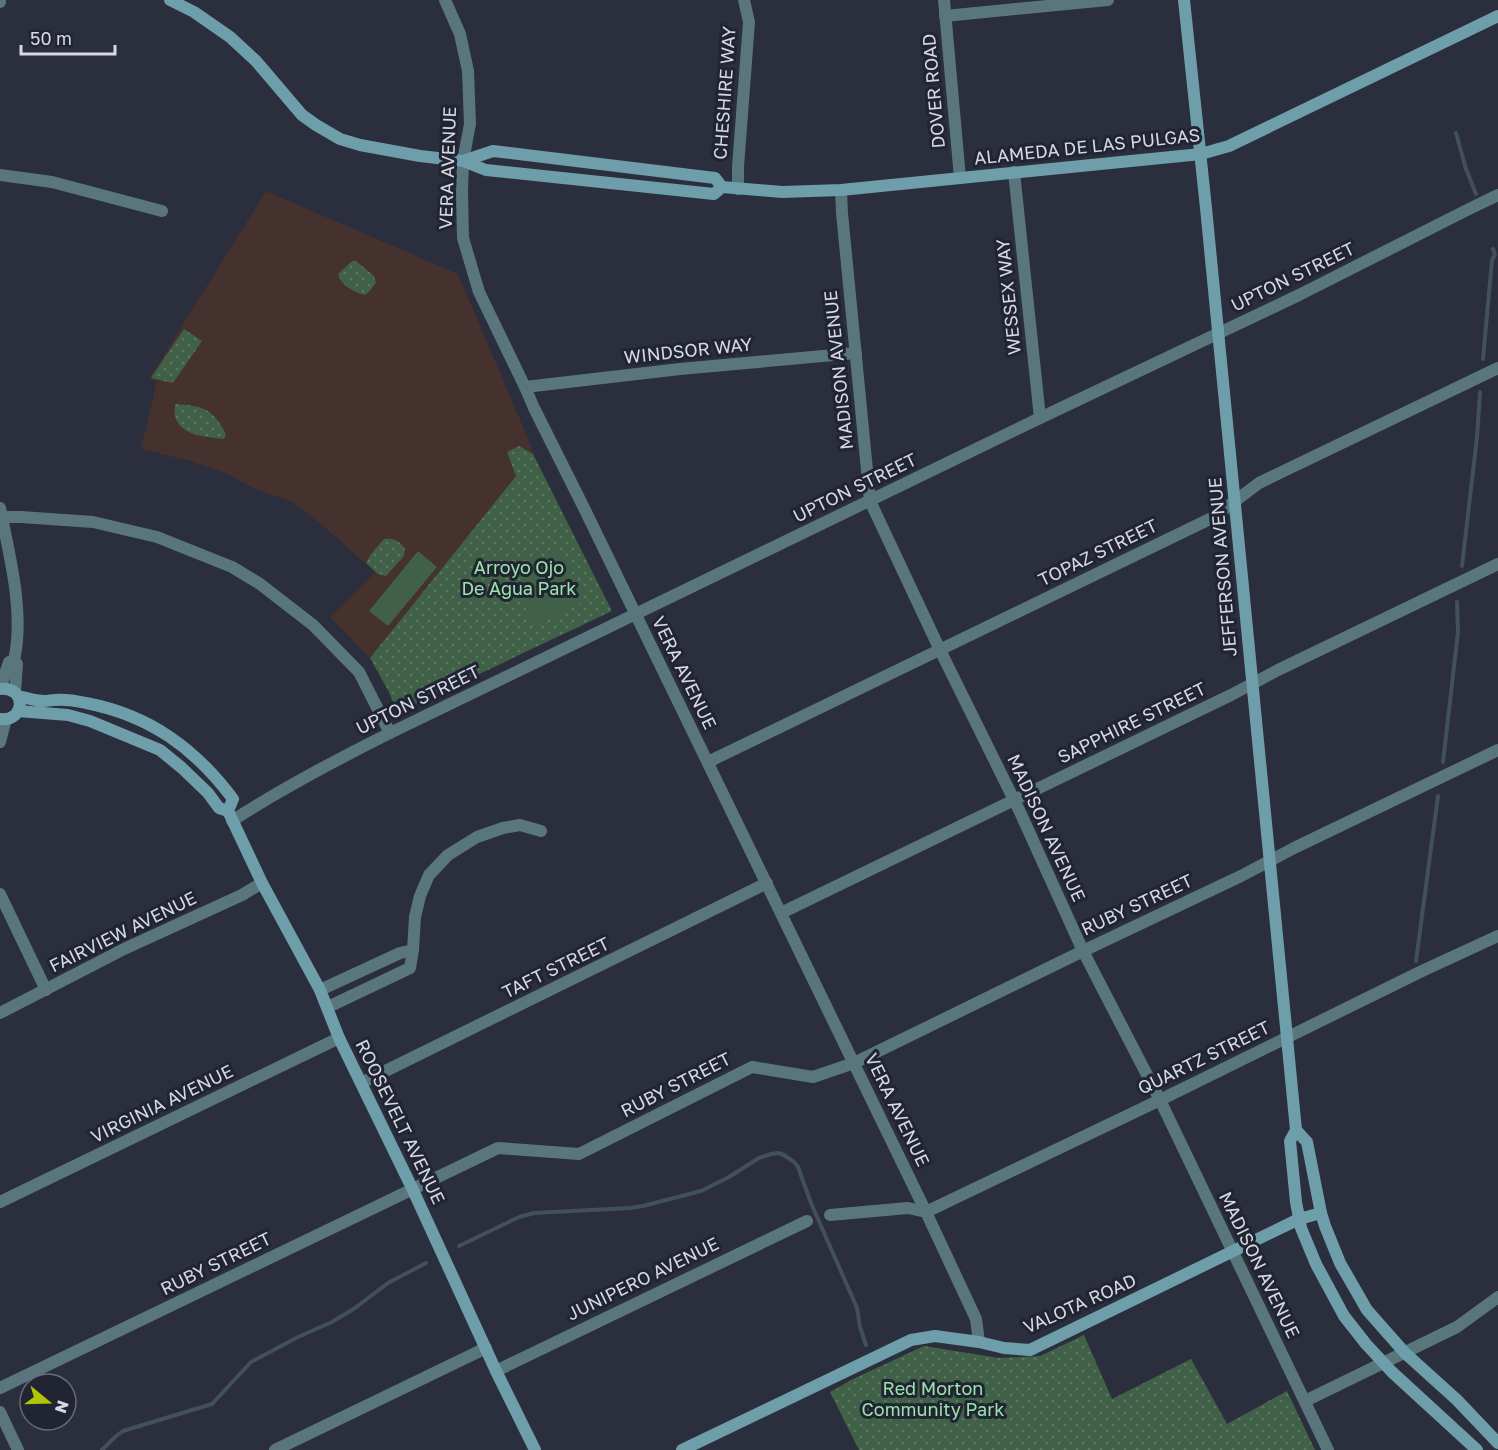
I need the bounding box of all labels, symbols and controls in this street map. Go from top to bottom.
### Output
scale bar [21,18,116,56]
street label: CHESHIRE WAY [708,25,740,160]
text: 50 m [30,27,72,49]
street label: DOVER ROAD [917,33,949,149]
street label: VERA AVENUE [434,106,460,230]
street label: ALAMEDA DE LAS PULGAS [973,123,1201,169]
street label: WESSEX WAY [991,237,1025,356]
street label: UPTON STREET [1227,237,1358,316]
street label: MADISON AVENUE [819,289,857,451]
street label: WINDSOR WAY [623,332,754,368]
street label: UPTON STREET [789,448,920,527]
street label: JEFFERSON AVENUE [1203,477,1241,658]
street label: TOPAZ STREET [1034,514,1161,590]
park label: Arroyo Ojo De Agua Park [461,556,577,599]
street label: VERA AVENUE [648,612,722,733]
street label: UPTON STREET [352,660,483,739]
street label: SAPPHIRE STREET [1054,677,1209,768]
street label: MADISON AVENUE [1003,750,1091,905]
street label: RUBY STREET [1077,869,1196,940]
street label: FAIRVIEW AVENUE [45,886,200,976]
street label: TAFT STREET [498,932,613,1003]
street label: QUARTZ STREET [1134,1016,1273,1099]
street label: ROOSEVELT AVENUE [351,1036,450,1207]
street label: RUBY STREET [617,1047,734,1121]
street label: VERA AVENUE [861,1049,935,1170]
street label: VIRGINIA AVENUE [87,1059,236,1147]
street label: MADISON AVENUE [1215,1188,1305,1341]
street label: RUBY STREET [157,1227,275,1299]
street label: JUNIPERO AVENUE [563,1232,722,1324]
street label: VALOTA ROAD [1020,1268,1139,1338]
north arrow [18,1372,78,1432]
park label: Red Morton Community Park [862,1377,1004,1420]
text: N [51,1398,74,1416]

